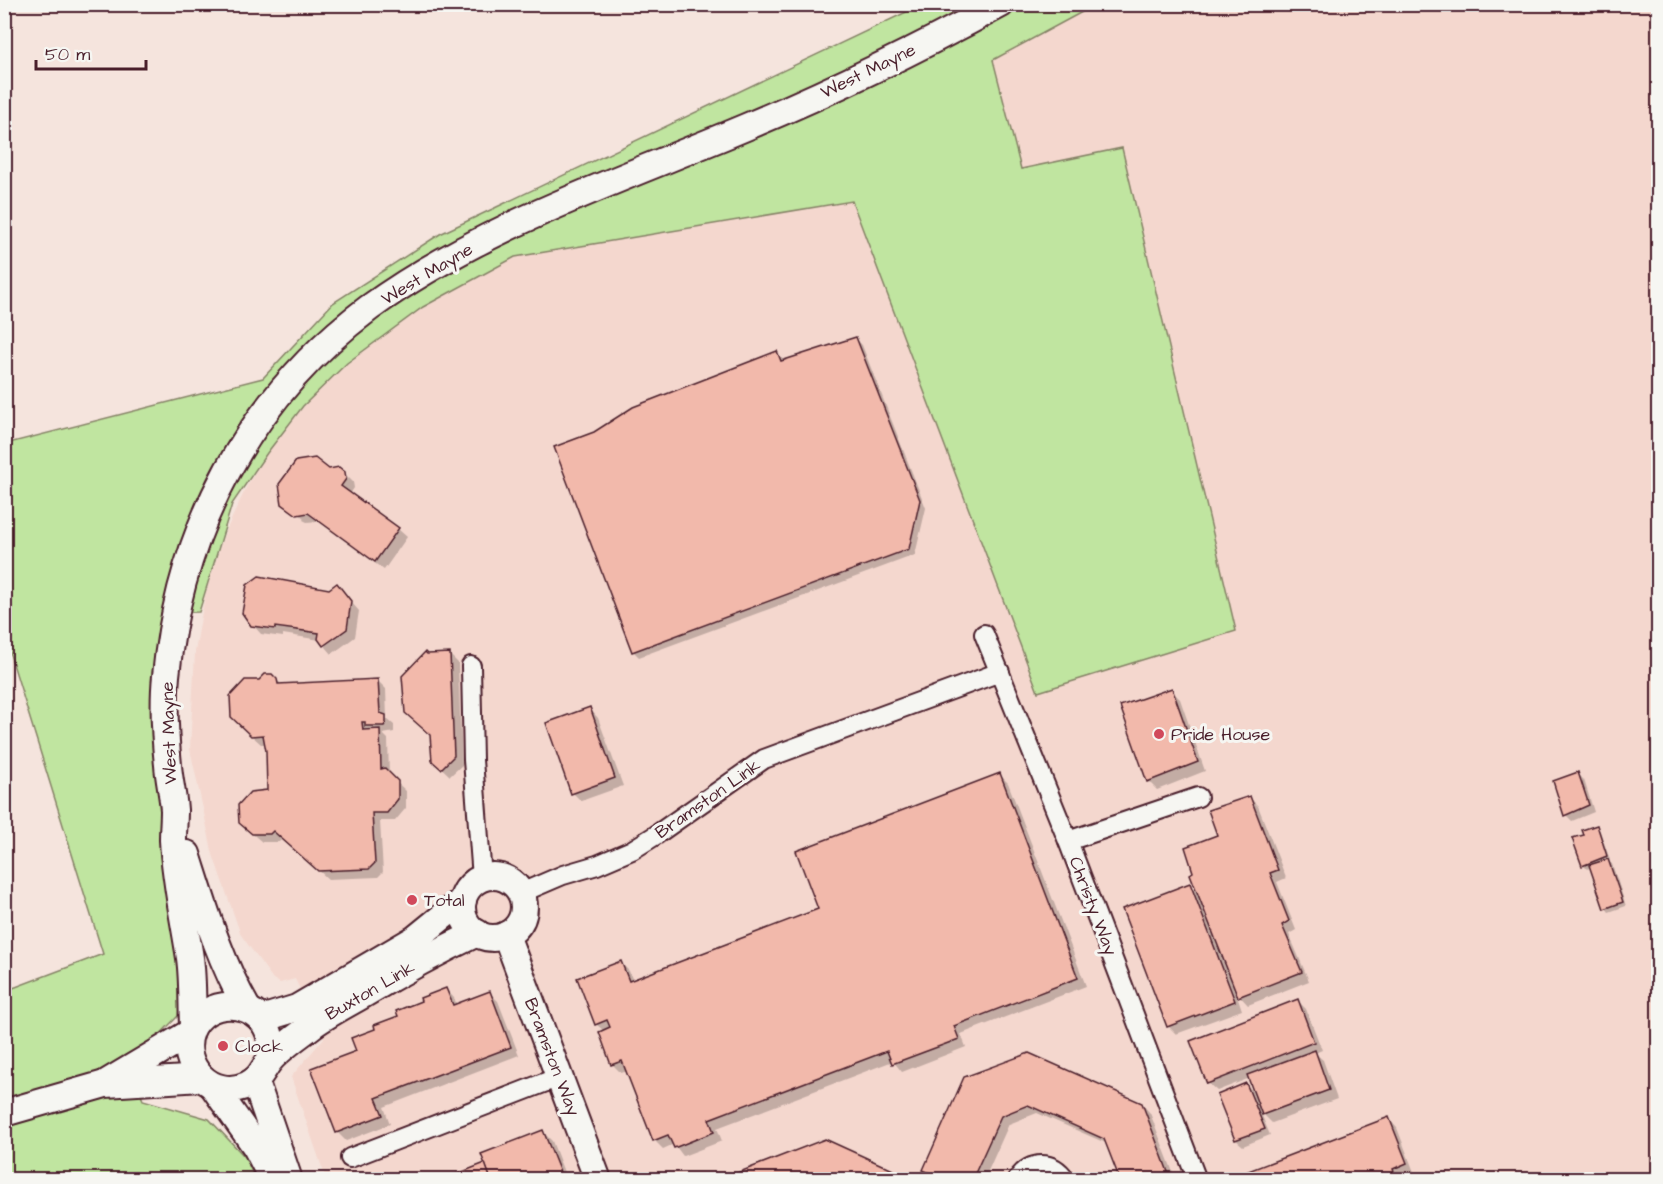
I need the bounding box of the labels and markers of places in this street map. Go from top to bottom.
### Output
place label: Pride House [1171,722,1271,747]
marker: Pride House [1152,727,1166,741]
place label: Total [424,888,465,913]
marker: Total [405,893,419,907]
place label: Clock [235,1034,283,1059]
marker: Clock [216,1039,230,1053]

